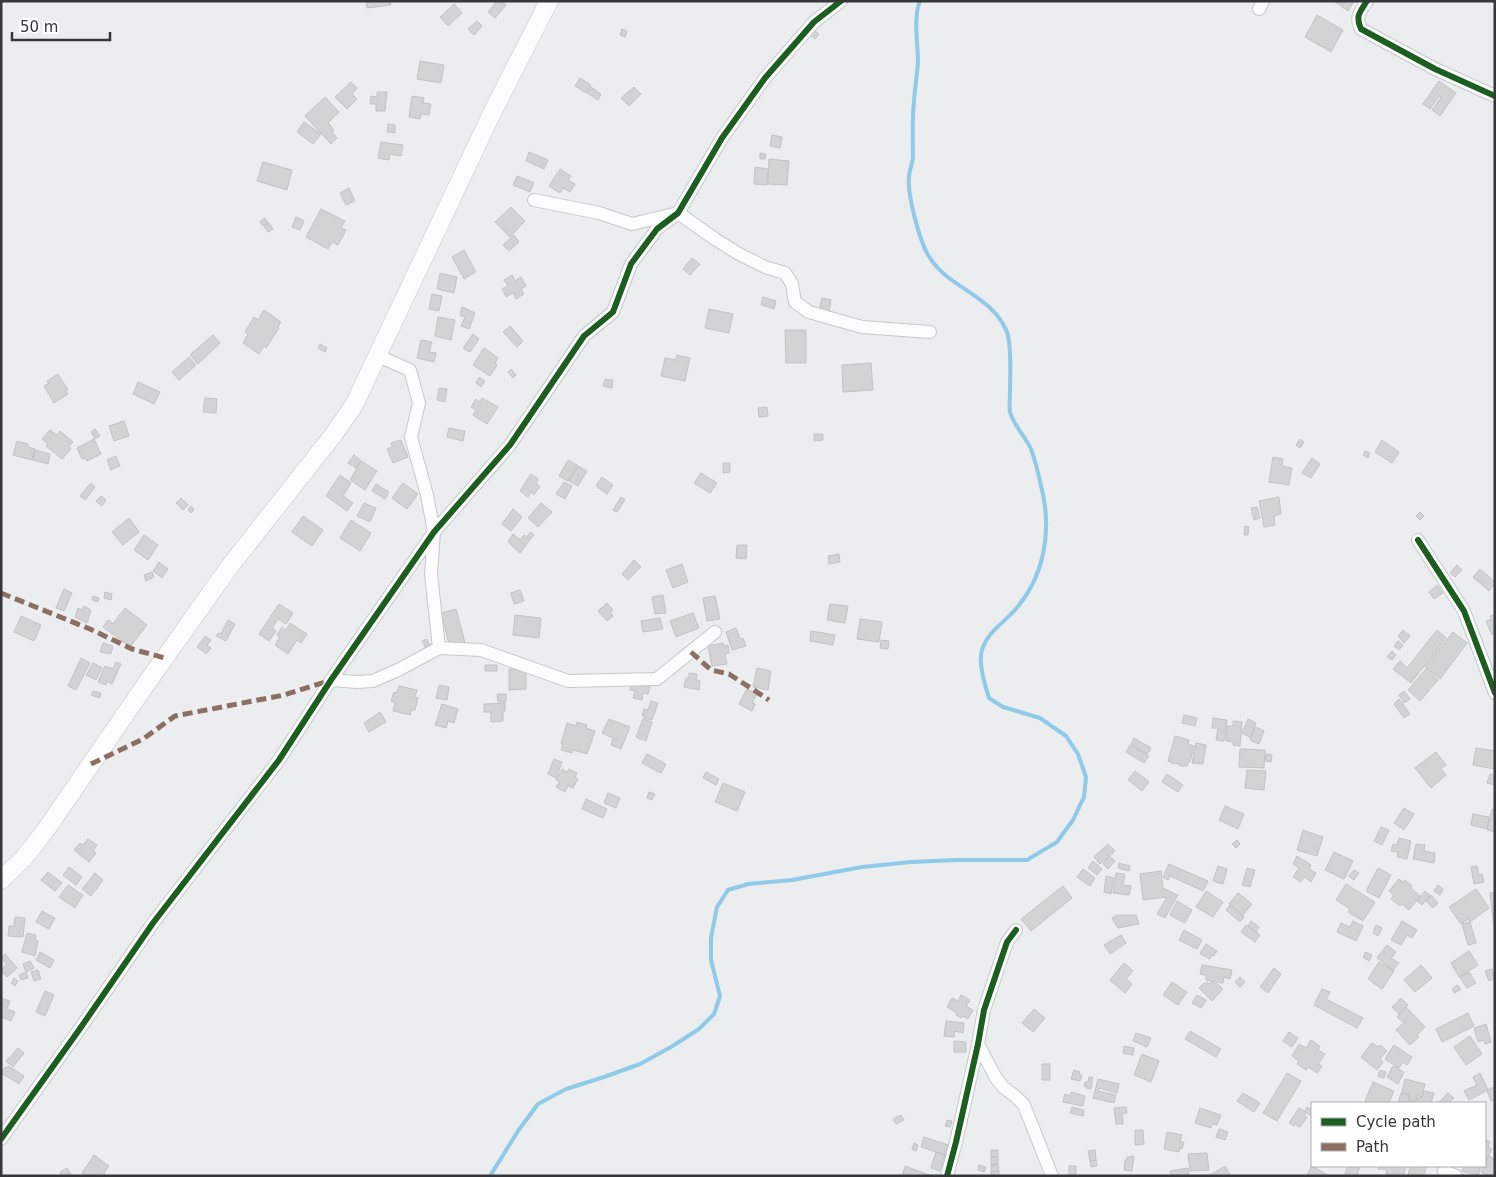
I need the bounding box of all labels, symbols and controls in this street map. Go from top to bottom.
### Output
scale bar [12,10,110,42]
text: 50 m [20,18,58,36]
legend [1311,1102,1486,1167]
text: Cycle path [1356,1113,1436,1131]
text: Path [1356,1138,1389,1156]

